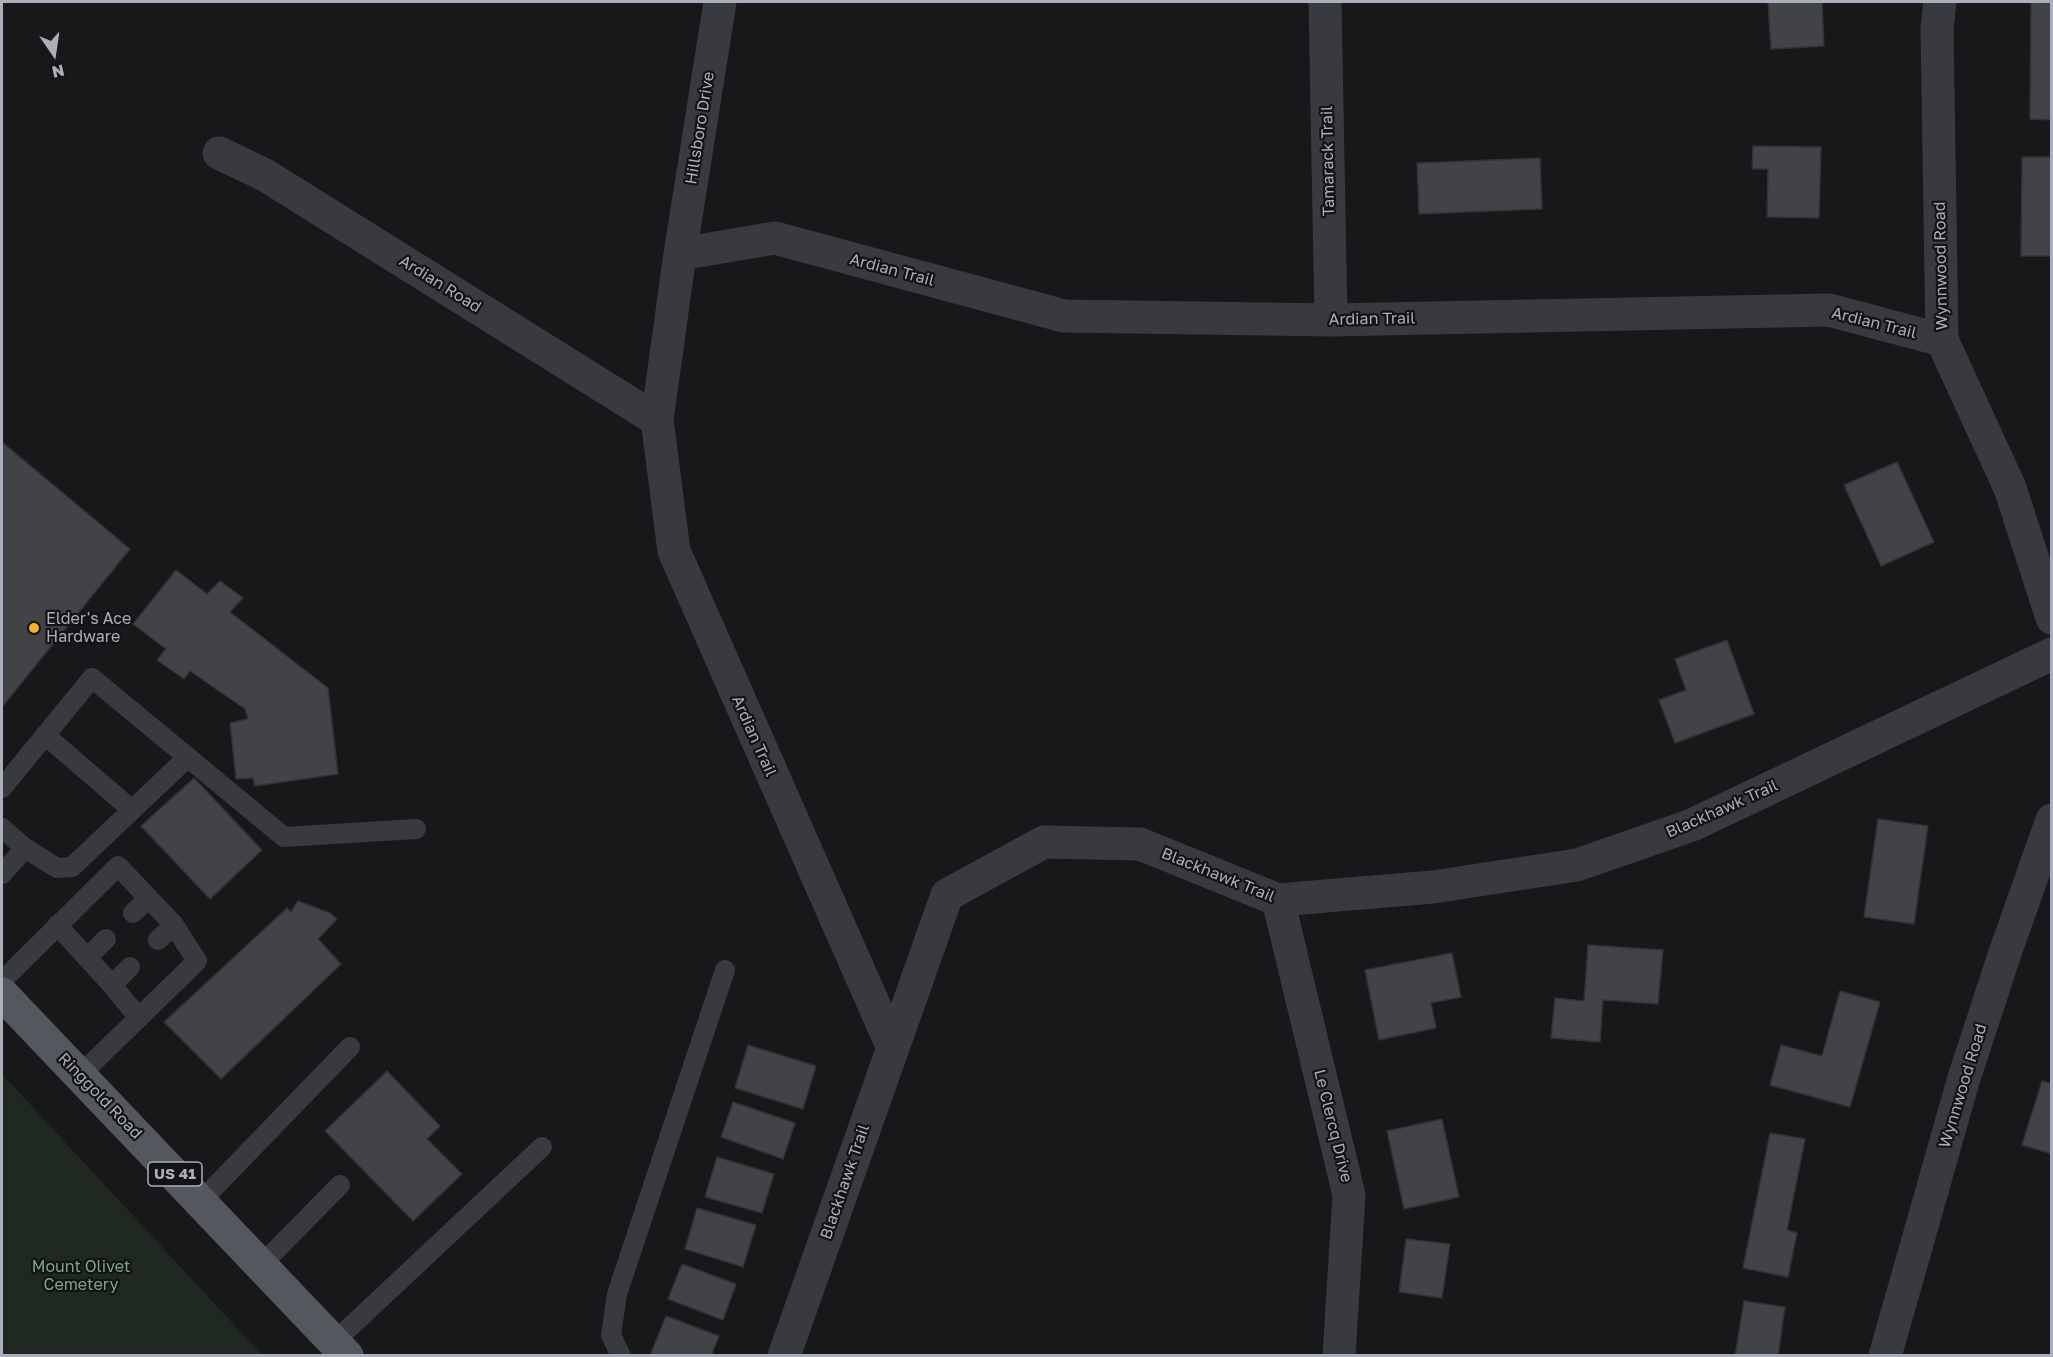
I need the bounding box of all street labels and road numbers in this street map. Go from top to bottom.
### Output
street label: Hillsboro Drive [682,70,718,186]
street label: Tamarack Trail [1317,106,1339,216]
street label: Wynnwood Road [1930,201,1952,331]
street label: Ardian Trail [848,249,936,291]
street label: Ardian Road [395,251,485,317]
street label: Ardian Trail [1830,303,1918,343]
street label: Ardian Trail [1328,309,1416,329]
street label: Ardian Trail [728,692,780,780]
street label: Blackhawk Trail [1663,776,1781,842]
street label: Blackhawk Trail [1159,844,1277,906]
street label: Wynnwood Road [1935,1022,1991,1150]
street label: Ringgold Road [54,1049,146,1143]
street label: Le Clercq Drive [1310,1068,1356,1184]
street label: Blackhawk Trail [816,1122,874,1242]
road number: US 41 [148,1162,202,1186]

